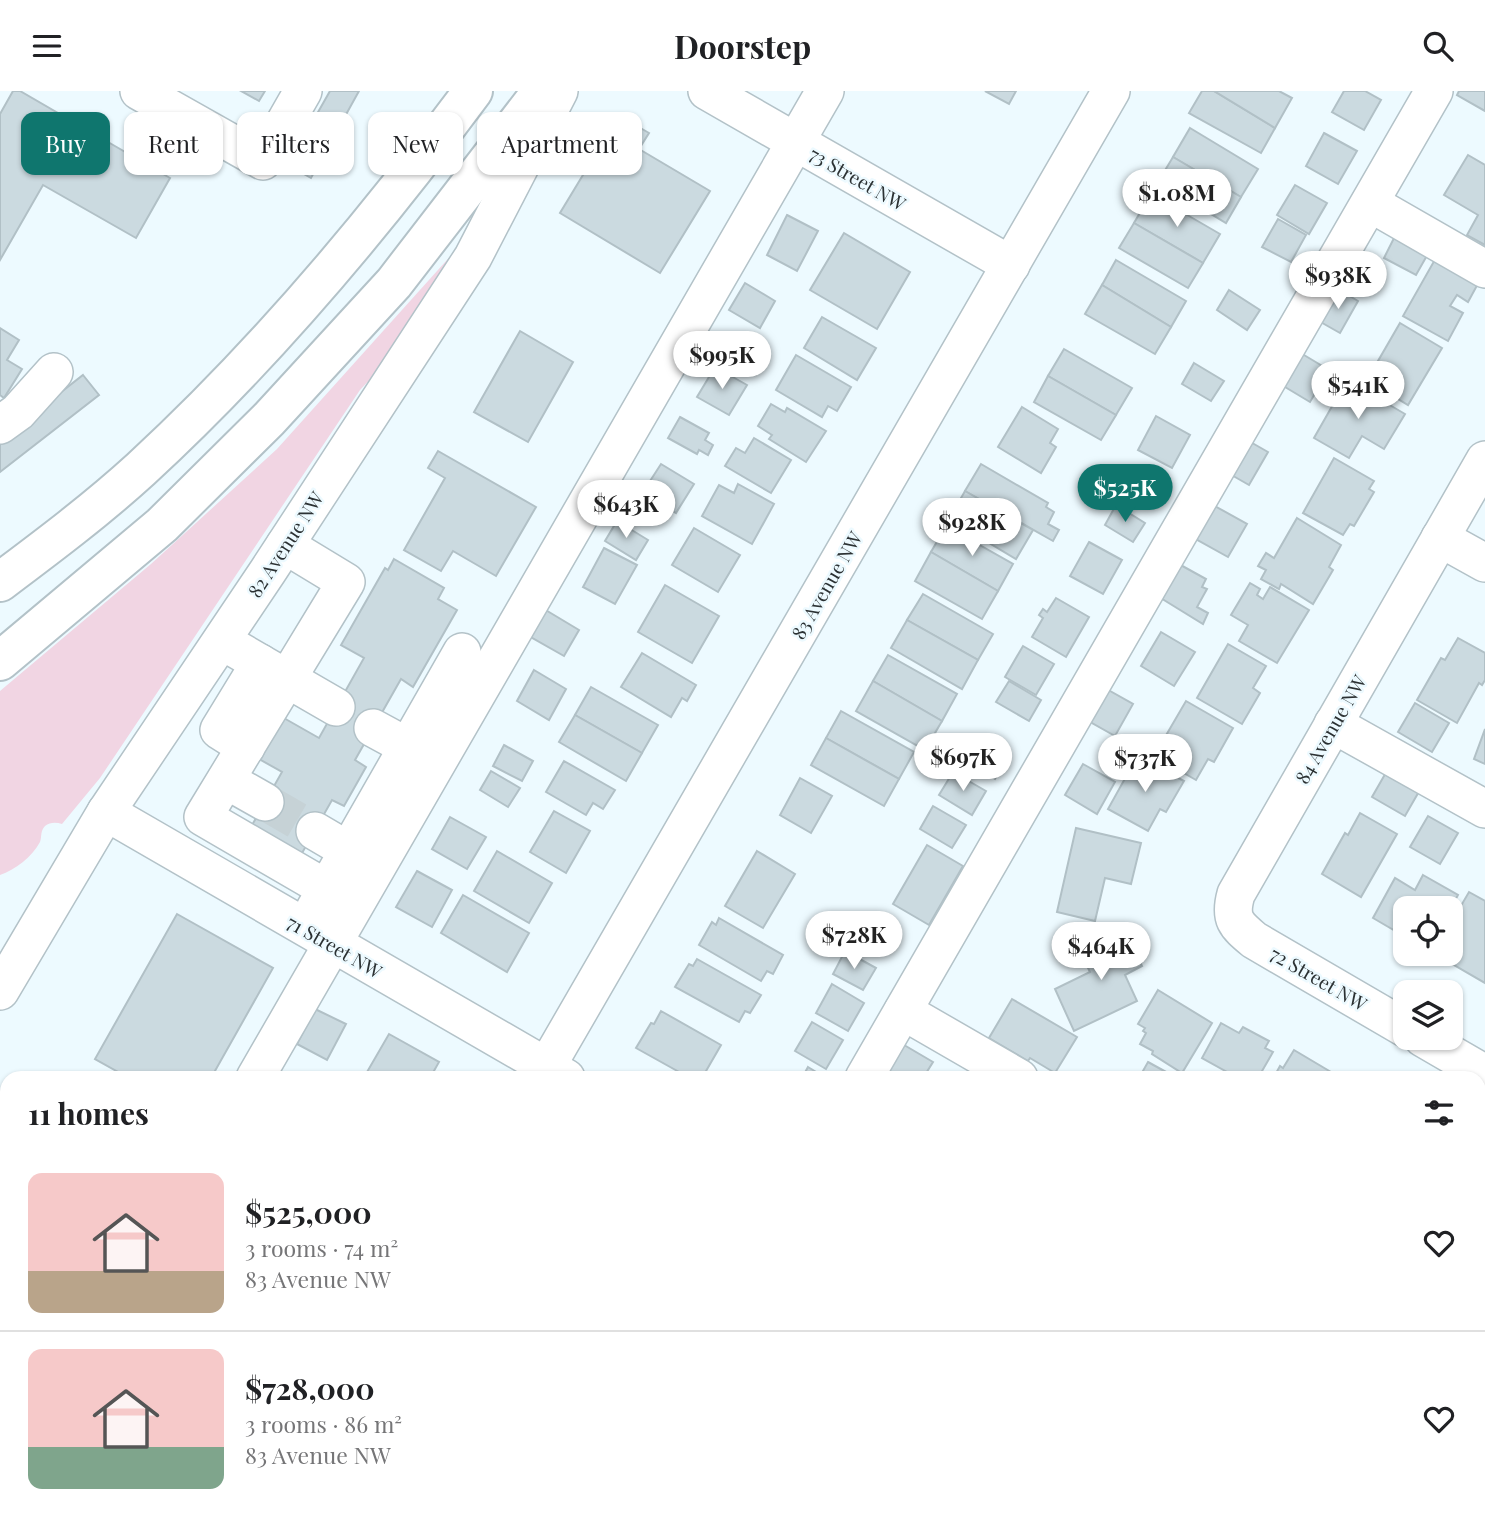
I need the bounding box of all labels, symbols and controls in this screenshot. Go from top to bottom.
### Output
text: Doorstep [674,24,811,67]
icon: menu [28,27,66,65]
icon: search [1419,27,1457,65]
chip: Buy [21,112,110,175]
chip: Rent [124,112,223,175]
chip: Filters [237,112,354,175]
chip: New [368,112,463,175]
chip: Apartment [477,112,642,175]
street label: 73 Street NW [805,140,912,216]
pin: $1.08M [1120,169,1234,229]
text: $1.08M [1138,176,1216,207]
pin: $938K [1289,251,1387,311]
text: $938K [1305,258,1371,289]
pin: $995K [673,331,771,391]
text: $995K [689,338,755,369]
pin: $541K [1309,361,1407,421]
text: $541K [1327,368,1389,399]
pin: $525K [1076,465,1174,524]
text: $525K [1094,471,1156,502]
pin: $643K [577,481,675,540]
street label: 82 Avenue NW [241,485,329,602]
text: $643K [593,487,659,518]
pin: $928K [923,498,1021,558]
text: $928K [938,505,1006,536]
street label: 83 Avenue NW [785,526,868,644]
street label: 84 Avenue NW [1288,669,1372,788]
pin: $697K [914,733,1012,793]
pin: $737K [1096,735,1194,794]
text: $697K [930,740,996,771]
text: $737K [1114,741,1176,772]
map controls [1393,896,1463,1050]
button: locate [1393,896,1463,966]
street label: 71 Street NW [283,908,388,984]
pin: $728K [805,911,903,971]
text: $728K [821,918,887,949]
pin: $464K [1052,923,1150,982]
text: $464K [1068,929,1134,960]
street label: 72 Street NW [1266,940,1373,1017]
button: layers [1393,980,1463,1050]
text: 11 homes [28,1093,149,1133]
icon: filters [1420,1094,1458,1132]
text: $525,000 [245,1192,372,1232]
icon: home [84,1201,168,1285]
icon: heart [1420,1224,1458,1262]
text: 3 rooms · 74 m² [245,1232,398,1263]
text: 83 Avenue NW [245,1263,391,1294]
text: $728,000 [245,1368,375,1408]
icon: home [84,1377,168,1461]
icon: heart [1420,1400,1458,1438]
text: 3 rooms · 86 m² [245,1408,402,1439]
text: 83 Avenue NW [245,1439,391,1470]

